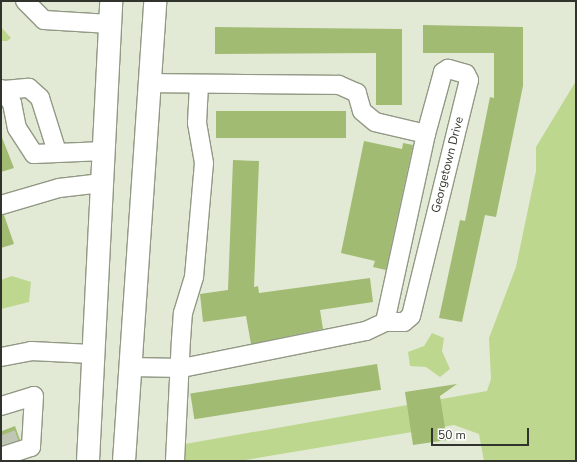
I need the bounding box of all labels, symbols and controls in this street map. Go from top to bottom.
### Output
street label: Georgetown Drive [429,115,467,215]
scale bar [433,420,531,446]
text: 50 m [438,427,466,443]

